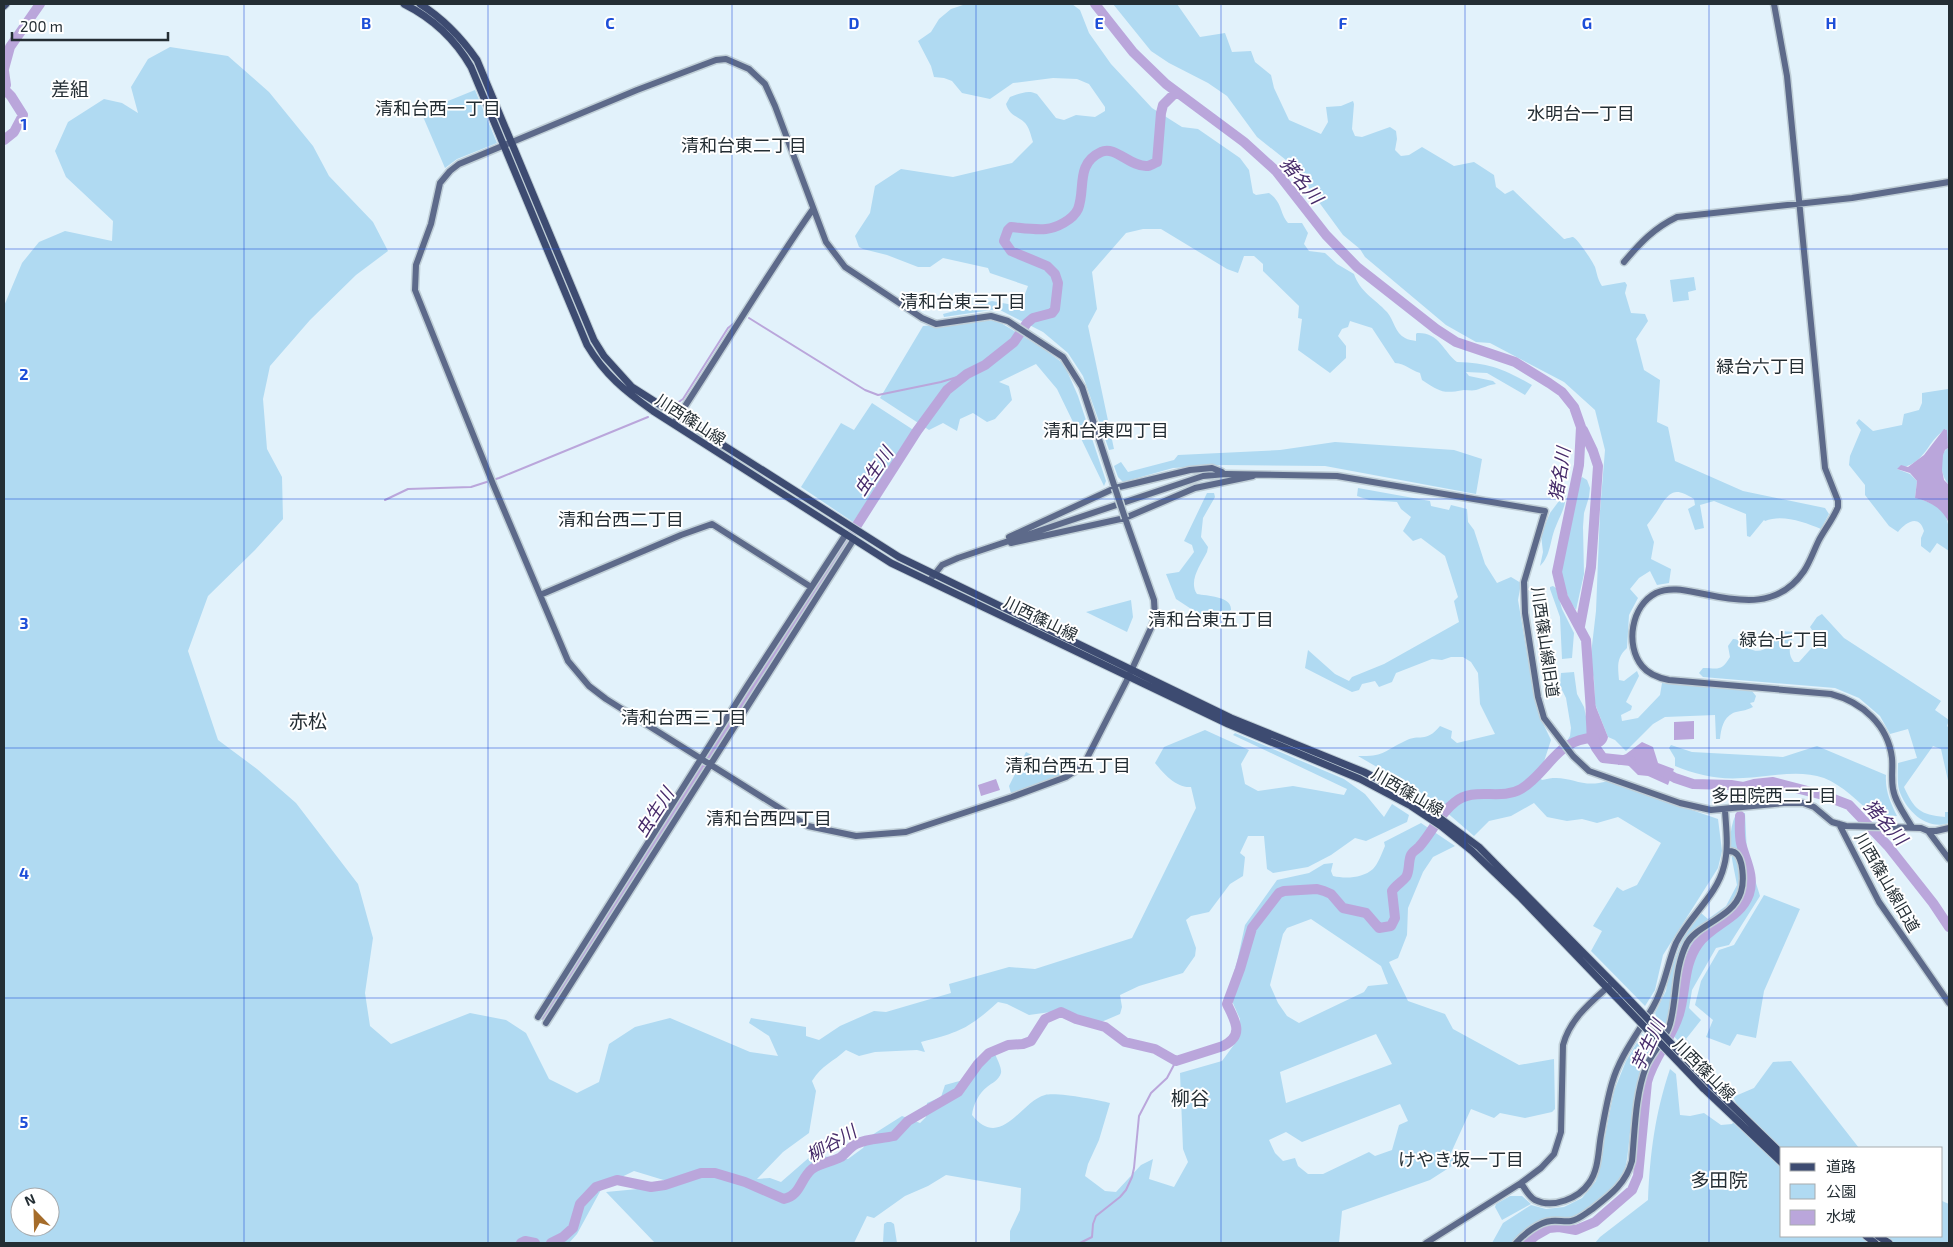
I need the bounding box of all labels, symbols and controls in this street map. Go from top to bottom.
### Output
scale bar [12,10,169,42]
text: B [361,13,371,32]
text: C [605,13,615,32]
text: D [849,13,860,32]
text: E [1094,13,1104,32]
text: F [1339,13,1348,32]
text: G [1582,13,1592,32]
text: H [1825,13,1837,32]
text: 200 m [20,17,63,35]
district label: 差組 [51,77,89,100]
district label: 清和台西一丁目 [375,97,501,119]
district label: 水明台一丁目 [1527,102,1635,124]
text: 1 [21,114,27,133]
district label: 清和台東二丁目 [681,134,807,156]
water label: 猪名川 [1276,152,1329,209]
district label: 清和台東三丁目 [900,290,1026,312]
district label: 緑台六丁目 [1716,355,1806,377]
text: 2 [19,364,29,383]
street label: 川西篠山線 [652,389,730,449]
district label: 清和台東四丁目 [1043,419,1169,441]
water label: 虫生川 [849,441,898,500]
water label: 猪名川 [1544,444,1574,502]
district label: 清和台西二丁目 [558,508,684,530]
street label: 川西篠山線旧道 [1529,585,1563,699]
street label: 川西篠山線 [1001,592,1081,644]
district label: 清和台東五丁目 [1148,608,1274,630]
text: 3 [19,613,29,632]
district label: 緑台七丁目 [1739,628,1829,650]
district label: 清和台西三丁目 [621,706,747,728]
district label: 赤松 [289,709,327,732]
district label: 清和台西五丁目 [1005,754,1131,776]
street label: 川西篠山線 [1369,763,1447,819]
water label: 虫生川 [630,782,679,841]
district label: 多田院西二丁目 [1711,784,1837,806]
water label: 猪名川 [1860,795,1914,851]
district label: 清和台西四丁目 [706,807,832,829]
street label: 川西篠山線旧道 [1852,829,1924,935]
text: 4 [19,863,29,882]
water label: 芋生川 [1626,1014,1669,1074]
street label: 川西篠山線 [1670,1034,1740,1104]
district label: 柳谷 [1171,1086,1209,1109]
text: 5 [20,1112,29,1131]
water label: 柳谷川 [802,1119,862,1166]
legend [1780,1147,1943,1237]
district label: けやき坂一丁目 [1398,1148,1524,1170]
text: 道路 [1826,1157,1856,1175]
district label: 多田院 [1690,1168,1748,1191]
text: 公園 [1826,1182,1856,1200]
north arrow [10,1187,60,1237]
text: N [22,1190,38,1209]
text: 水域 [1826,1207,1856,1225]

